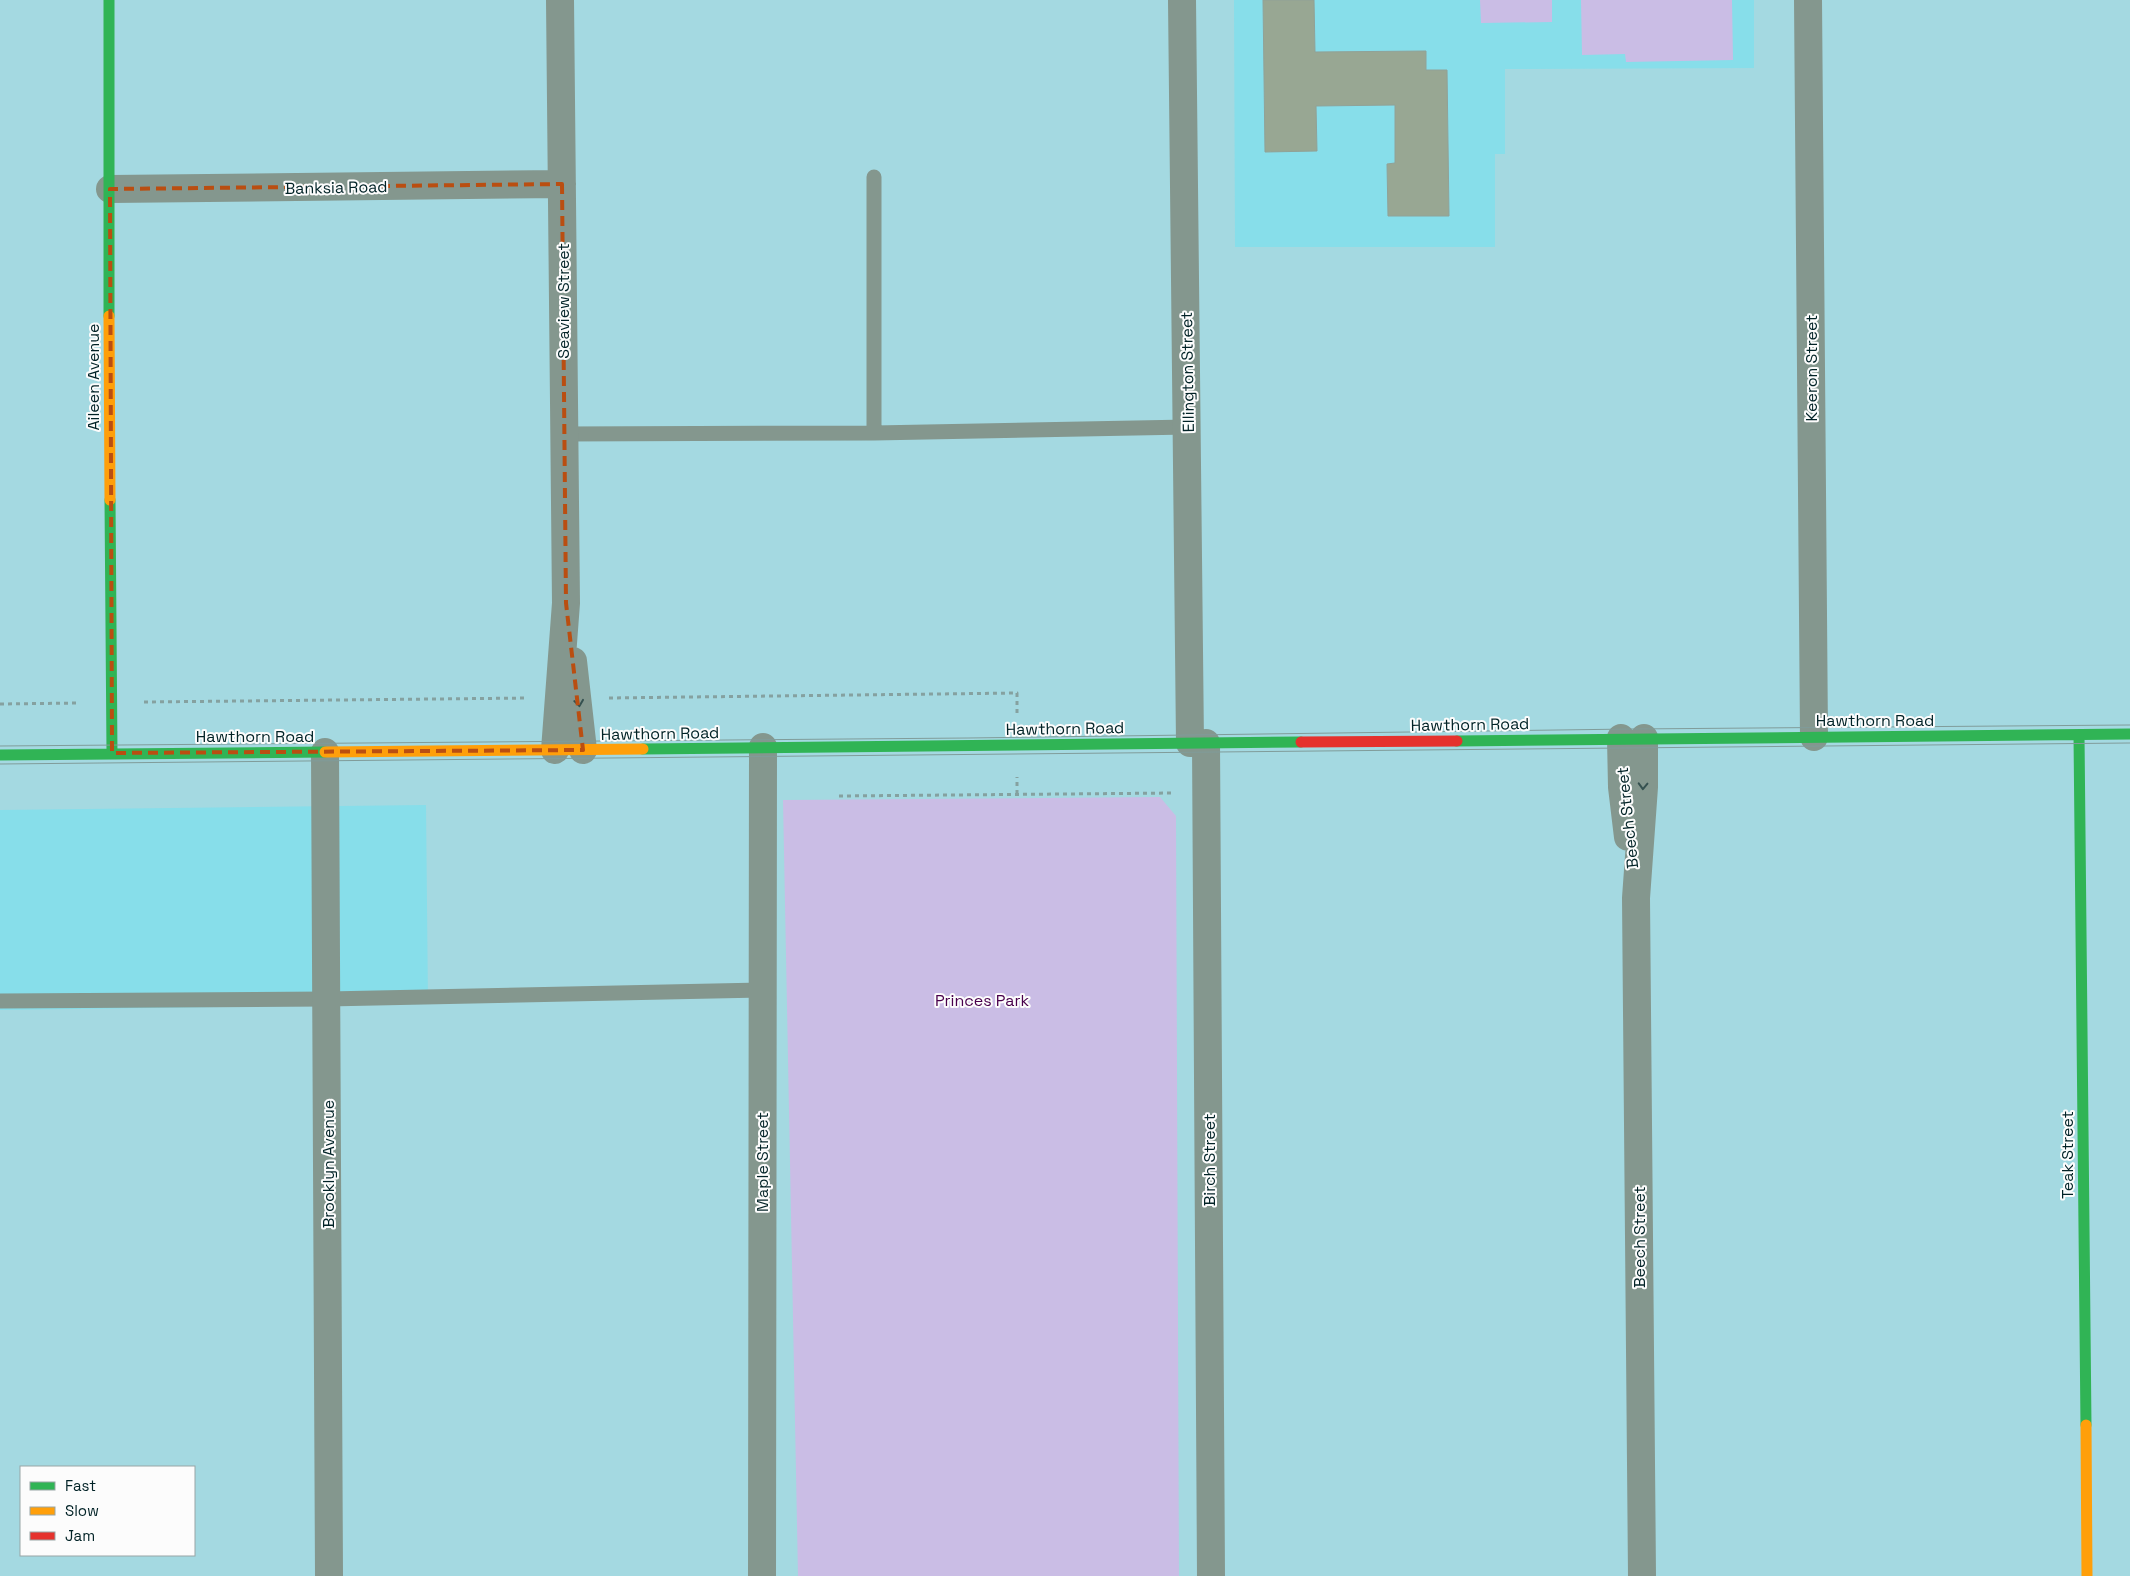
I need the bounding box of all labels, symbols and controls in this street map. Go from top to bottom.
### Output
street label: Banksia Road [284,176,388,199]
street label: Seaview Street [553,243,574,359]
street label: Ellington Street [1176,312,1199,432]
street label: Keeron Street [1801,315,1822,421]
street label: Aileen Avenue [83,323,104,431]
one-way arrow [573,699,583,707]
street label: Hawthorn Road [1816,710,1934,731]
street label: Hawthorn Road [1411,713,1530,736]
street label: Hawthorn Road [1006,717,1125,740]
street label: Hawthorn Road [601,722,720,745]
street label: Hawthorn Road [196,726,314,747]
street label: Beech Street [1612,766,1643,870]
one-way arrow [1638,783,1649,791]
park label: Princes Park [935,990,1030,1011]
street label: Brooklyn Avenue [318,1100,339,1228]
street label: Teak Street [2057,1111,2078,1199]
street label: Maple Street [752,1112,773,1212]
street label: Birch Street [1199,1114,1220,1206]
street label: Beech Street [1629,1186,1650,1288]
legend [20,1466,195,1556]
text: Fast [65,1476,96,1495]
text: Slow [65,1501,99,1520]
text: Jam [65,1526,95,1545]

